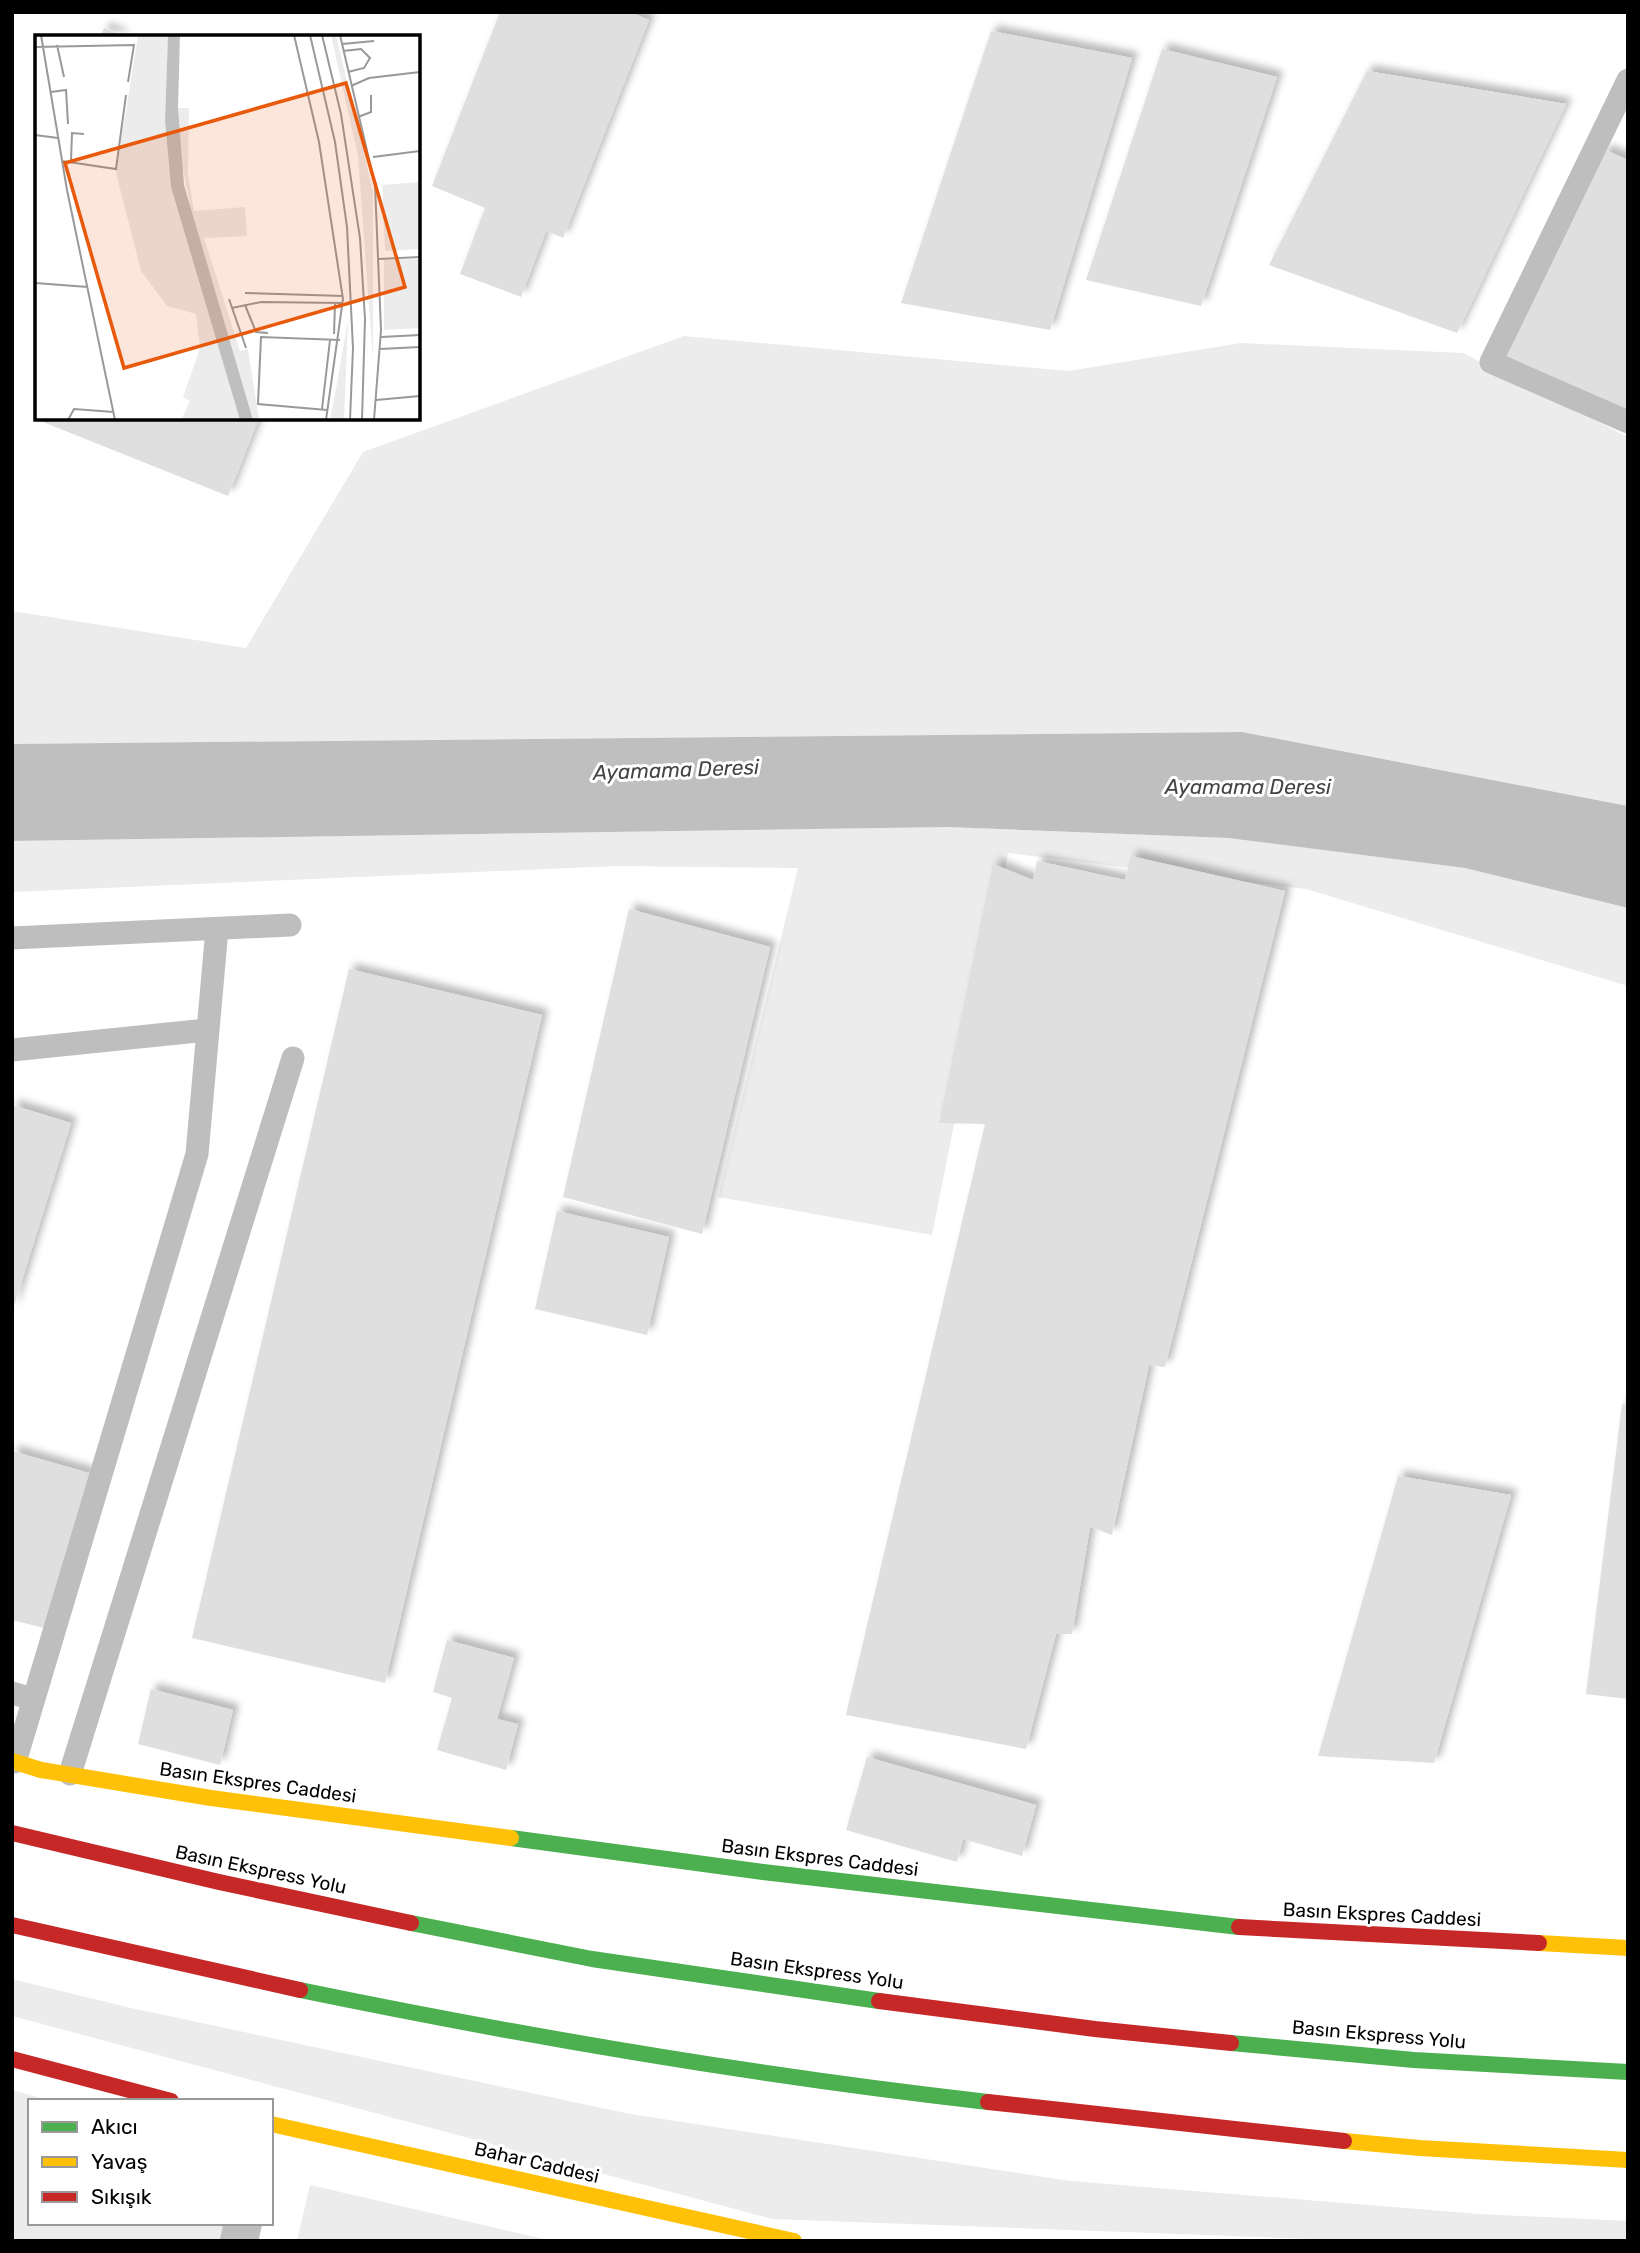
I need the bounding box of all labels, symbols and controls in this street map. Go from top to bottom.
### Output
inset map [35,35,420,420]
water label: Ayamama Deresi [591,754,760,785]
water label: Ayamama Deresi [1164,774,1332,799]
street label: Basın Ekspres Caddesi [158,1757,358,1808]
street label: Basın Ekspres Caddesi [720,1834,920,1881]
street label: Basın Ekspress Yolu [173,1840,349,1899]
street label: Basın Ekspres Caddesi [1282,1898,1482,1931]
street label: Basın Ekspress Yolu [729,1947,905,1994]
street label: Basın Ekspress Yolu [1291,2015,1467,2054]
legend [28,2099,273,2225]
text: Akıcı [91,2114,138,2139]
street label: Bahar Caddesi [472,2137,602,2188]
text: Yavaş [91,2149,147,2174]
text: Sıkışık [91,2184,152,2209]

